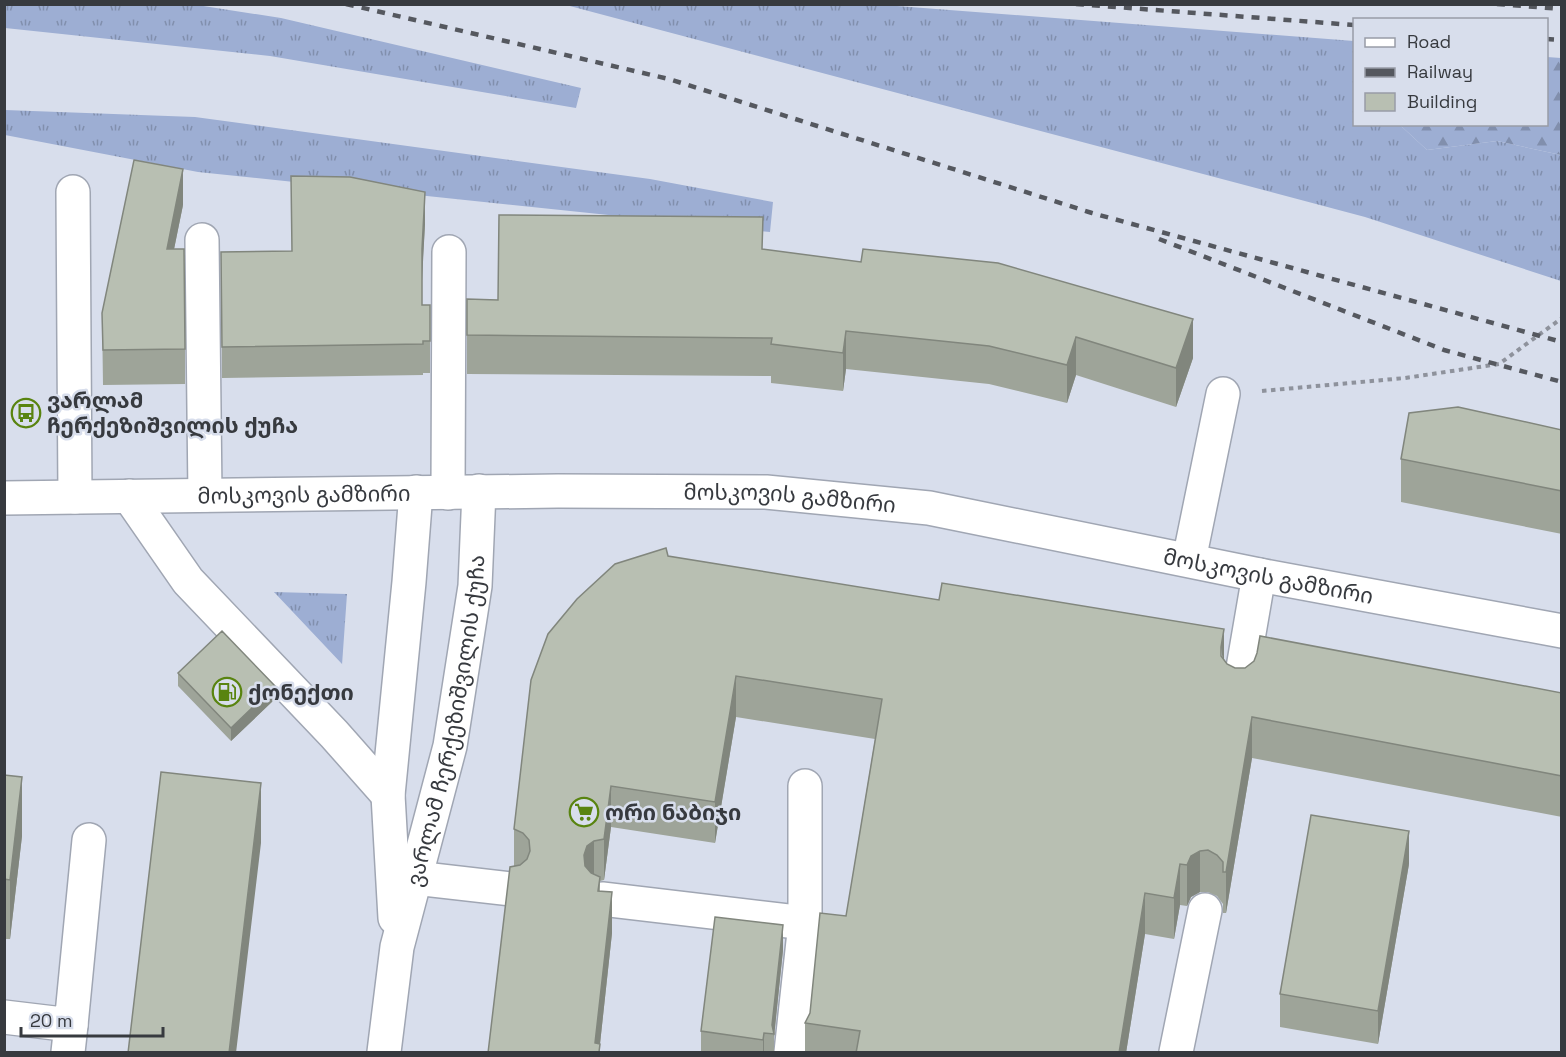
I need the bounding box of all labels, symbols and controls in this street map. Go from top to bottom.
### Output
legend [1353,18,1548,126]
text: Road [1407,30,1451,53]
text: Railway [1407,60,1473,83]
text: Building [1407,90,1477,113]
place label: ვარლამ ჩერქეზიშვილის ქუჩა [47,386,298,439]
bus stop icon: ვარლამ ჩერქეზიშვილის ქუჩა [10,397,42,429]
street label: მოსკოვის გამზირი [683,478,897,519]
street label: მოსკოვის გამზირი [197,479,411,510]
street label: მოსკოვის გამზირი [1161,542,1376,610]
street label: ვარლამ ჩერქეზიშვილის ქუჩა [400,554,490,889]
fuel station icon: ქონექთი [211,676,243,708]
place label: ქონექთი [248,678,354,706]
supermarket icon: ორი ნაბიჯი [568,796,600,828]
place label: ორი ნაბიჯი [605,798,741,826]
scale bar [21,1000,164,1038]
text: 20 m [30,1009,73,1032]

